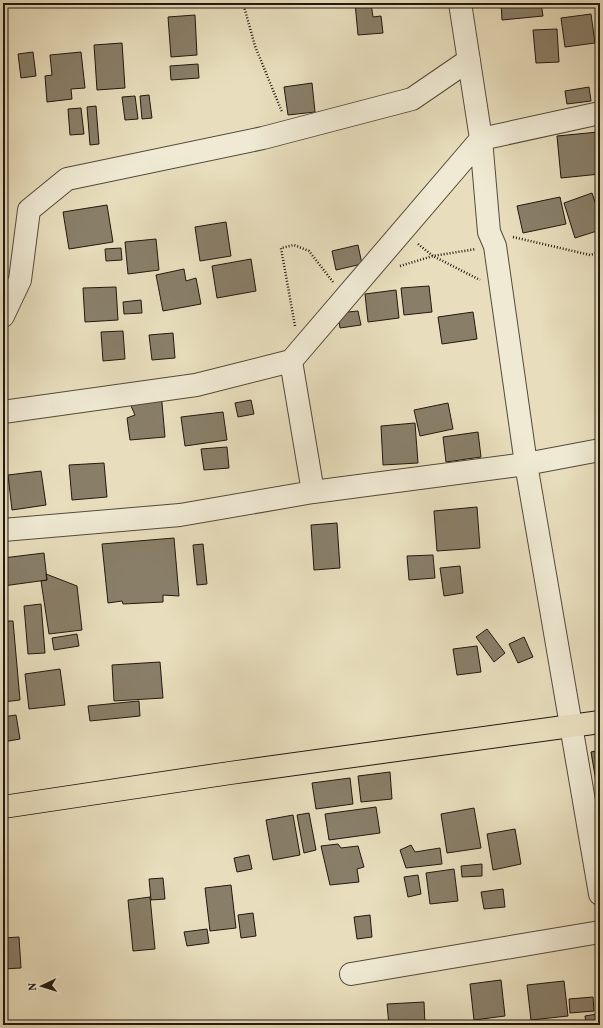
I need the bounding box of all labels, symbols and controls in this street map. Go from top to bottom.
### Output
north arrow [22,966,62,1006]
text: N [26,982,41,991]

